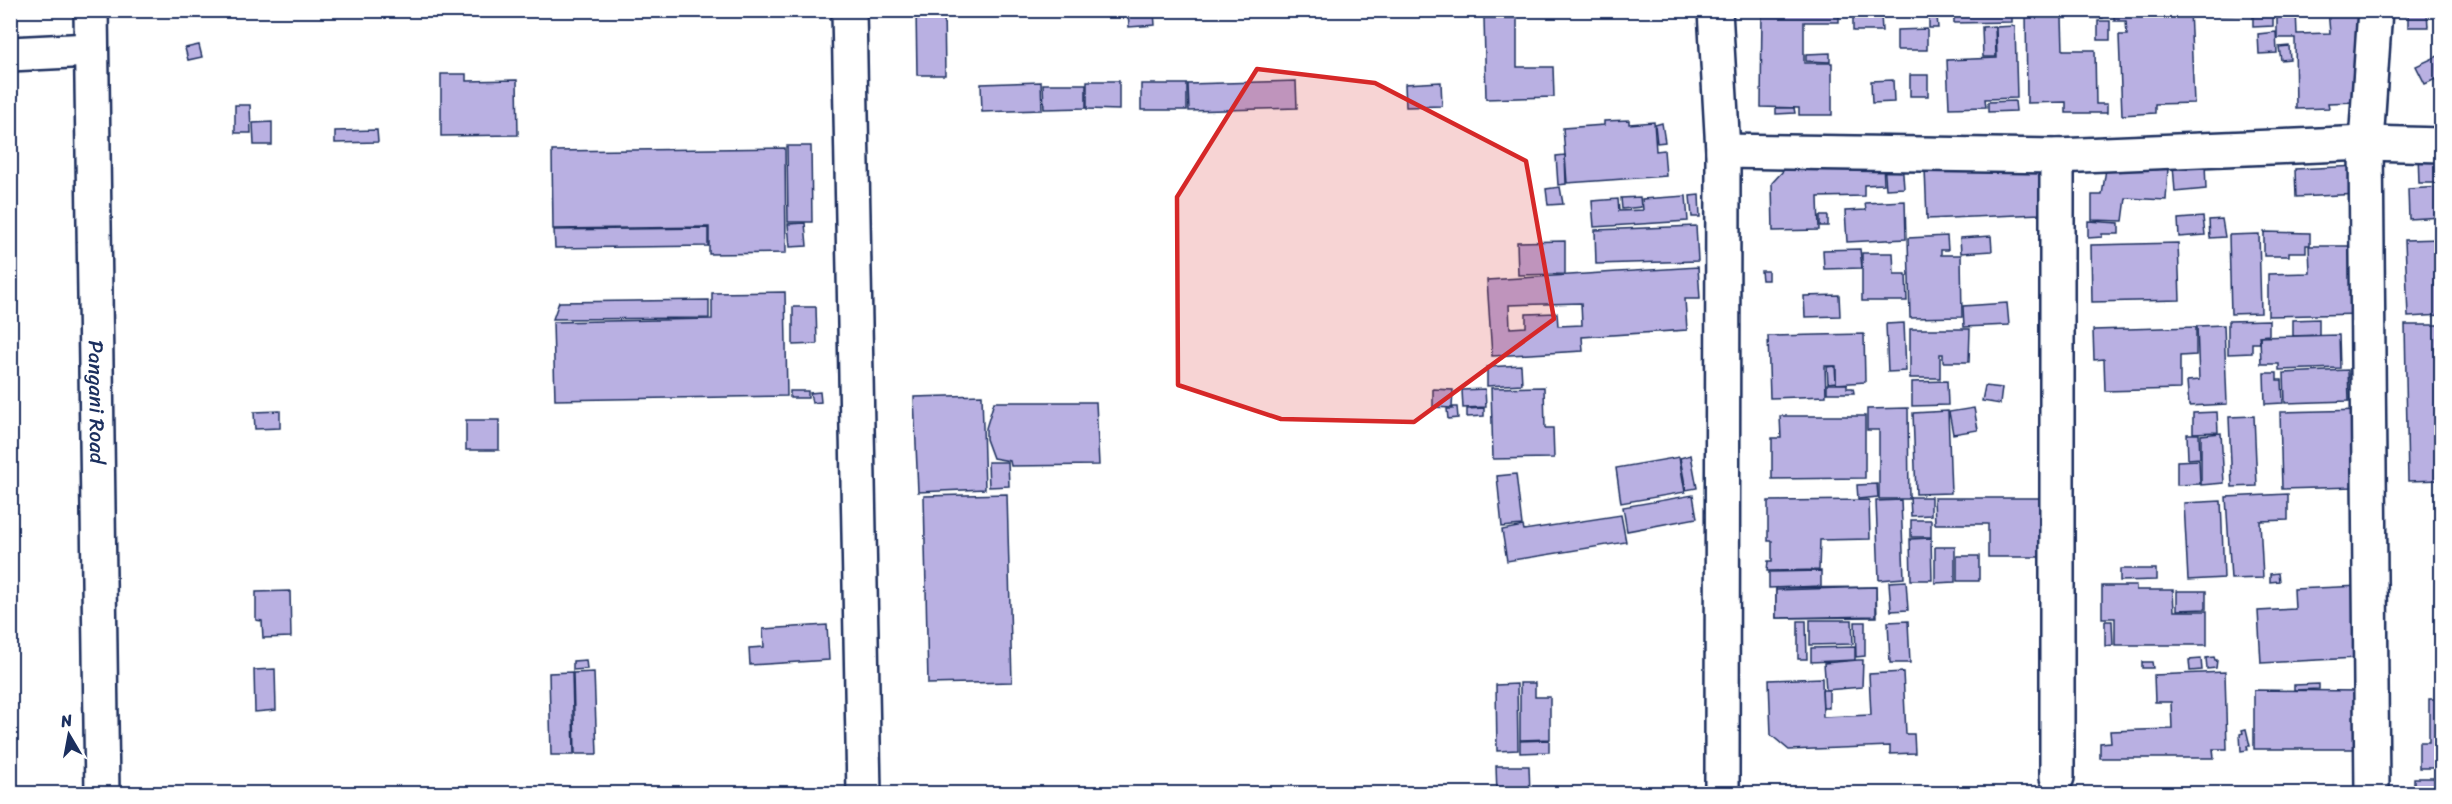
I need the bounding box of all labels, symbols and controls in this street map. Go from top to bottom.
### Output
street label: Pangani Road [77,340,116,466]
north arrow [39,705,99,765]
text: N [58,705,75,736]

